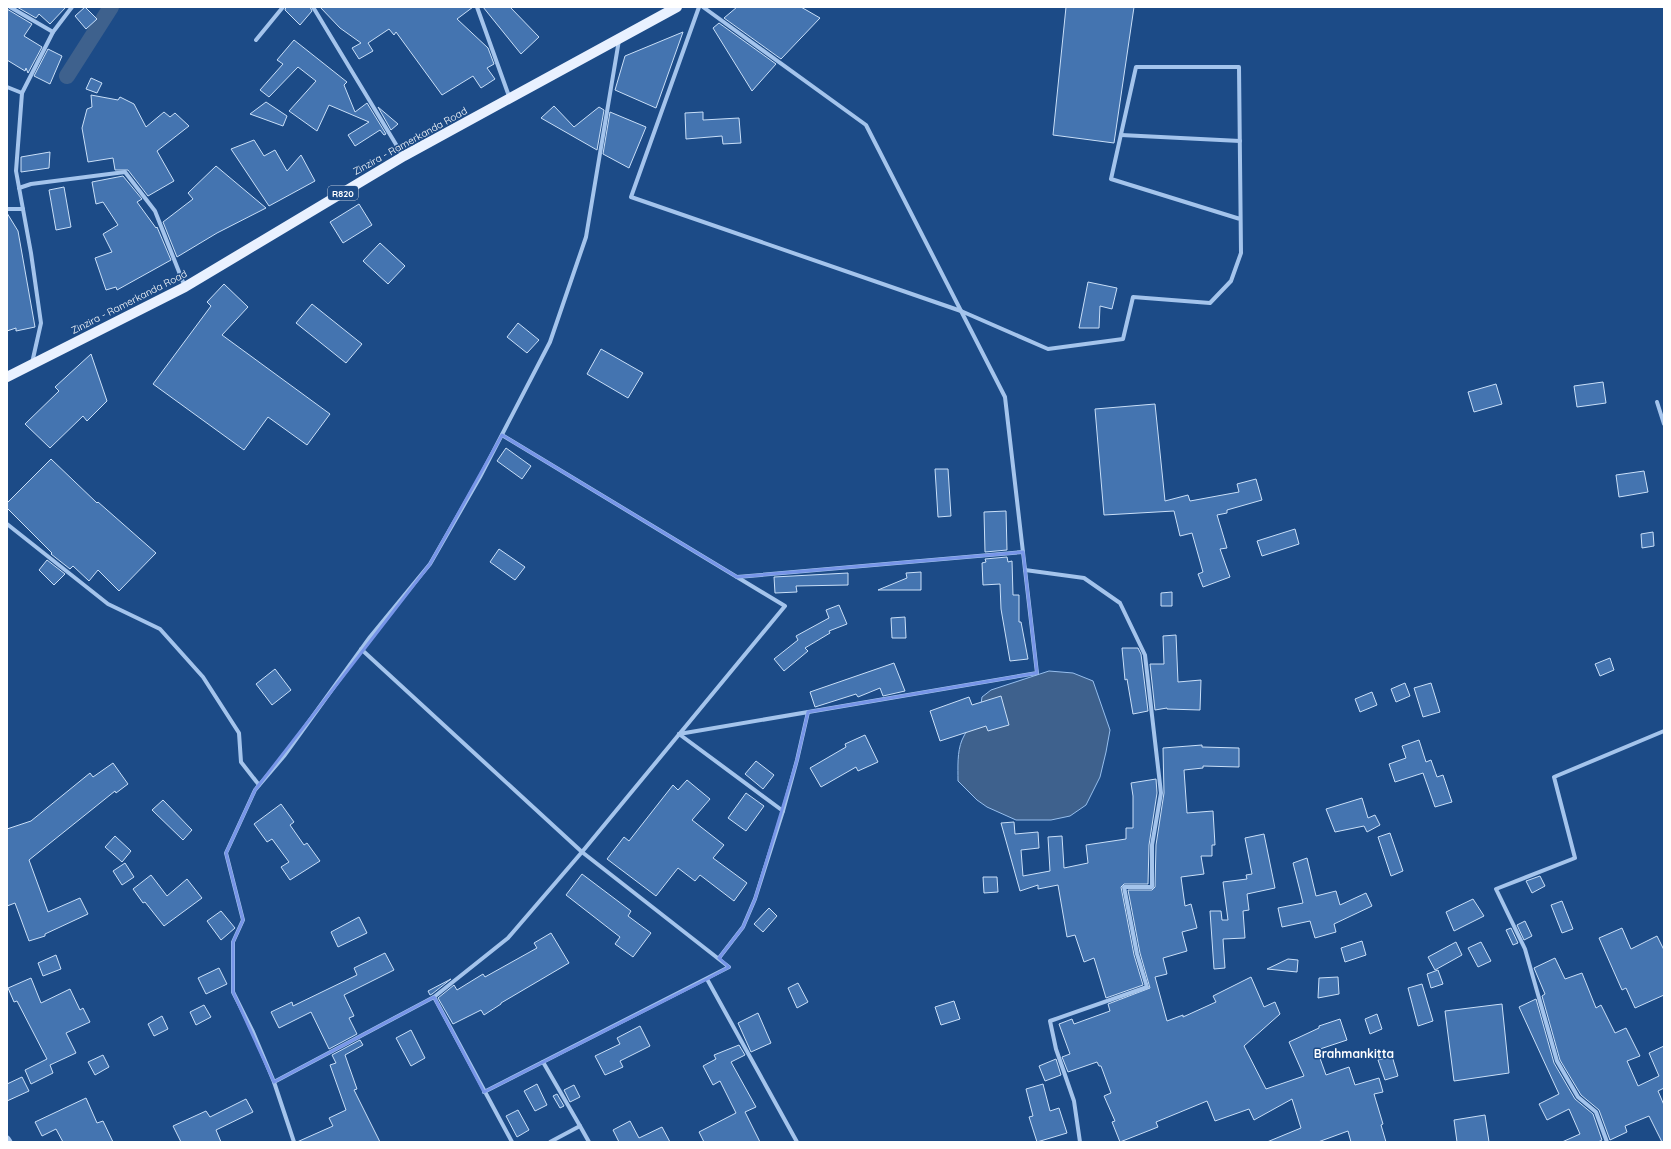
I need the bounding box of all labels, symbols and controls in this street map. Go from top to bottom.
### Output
street label: Zinzira - Ramerkanda Road [351,104,469,178]
road number: R820 [328,186,358,200]
street label: Zinzira - Ramerkanda Road [69,267,189,337]
district label: Brahmankitta [1314,1046,1394,1061]

